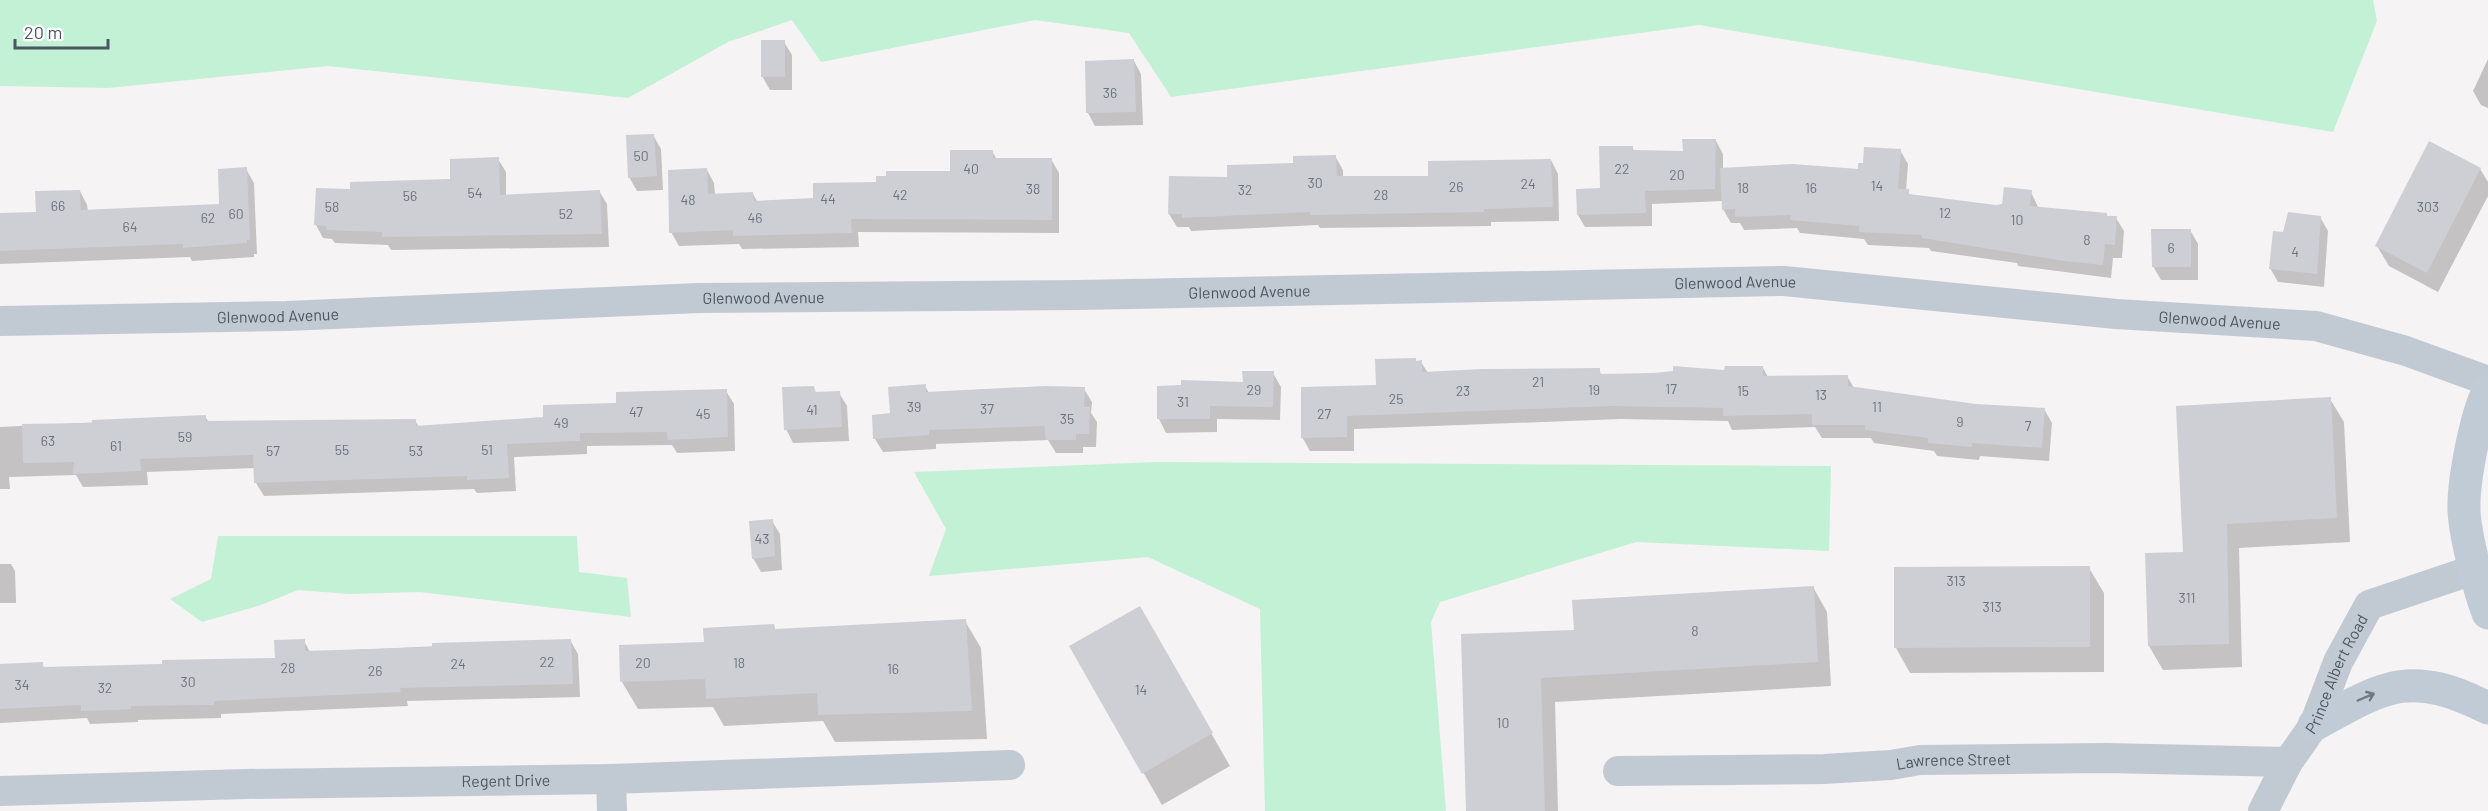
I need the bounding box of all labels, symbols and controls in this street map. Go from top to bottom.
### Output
scale bar [15,12,108,50]
text: 20 m [24,21,62,43]
house number: 36 [1103,84,1117,101]
house number: 50 [633,147,649,164]
house number: 40 [963,160,979,177]
house number: 22 [1614,160,1630,177]
house number: 20 [1669,166,1685,183]
house number: 30 [1307,174,1323,191]
house number: 24 [1520,175,1536,192]
house number: 14 [1871,177,1883,194]
house number: 26 [1449,178,1463,195]
house number: 18 [1737,179,1749,196]
house number: 16 [1805,179,1817,196]
house number: 38 [1026,180,1040,197]
house number: 32 [1238,181,1252,198]
house number: 54 [468,184,482,201]
house number: 42 [892,186,908,203]
house number: 28 [1374,186,1388,203]
house number: 56 [403,187,417,204]
house number: 44 [820,190,836,207]
house number: 48 [680,191,696,208]
house number: 66 [51,197,65,214]
house number: 58 [325,198,339,215]
house number: 303 [2417,198,2439,215]
house number: 12 [1939,204,1951,221]
house number: 60 [228,205,244,222]
house number: 52 [559,205,573,222]
house number: 62 [201,209,215,226]
house number: 46 [748,209,762,226]
house number: 10 [2011,211,2023,228]
house number: 64 [123,218,137,235]
house number: 8 [2083,231,2091,248]
house number: 6 [2167,239,2175,256]
house number: 4 [2291,243,2299,260]
street label: Glenwood Avenue [1674,271,1797,292]
street label: Glenwood Avenue [1188,280,1311,302]
street label: Glenwood Avenue [702,287,825,307]
street label: Glenwood Avenue [217,304,339,326]
street label: Glenwood Avenue [2158,307,2281,333]
house number: 21 [1532,373,1544,390]
house number: 17 [1665,380,1677,397]
house number: 29 [1247,381,1261,398]
house number: 19 [1588,381,1600,398]
house number: 23 [1456,382,1470,399]
house number: 15 [1737,382,1749,399]
house number: 13 [1815,386,1827,403]
house number: 25 [1389,390,1403,407]
house number: 31 [1177,393,1189,410]
house number: 39 [907,398,921,415]
house number: 11 [1872,398,1882,415]
house number: 37 [980,400,994,417]
house number: 41 [806,401,818,418]
house number: 47 [629,403,643,420]
house number: 45 [696,405,710,422]
house number: 27 [1317,405,1331,422]
house number: 35 [1060,410,1074,427]
house number: 9 [1956,413,1964,430]
house number: 49 [553,414,569,431]
house number: 7 [2025,417,2032,434]
house number: 59 [178,428,192,445]
house number: 63 [41,432,55,449]
house number: 61 [110,437,122,454]
house number: 55 [335,441,349,458]
house number: 51 [481,441,493,458]
house number: 57 [266,442,280,459]
house number: 53 [409,442,423,459]
house number: 43 [755,530,769,547]
house number: 313 [1946,572,1966,589]
house number: 311 [2179,589,2195,606]
house number: 313 [1982,598,2002,615]
street label: Prince Albert Road [2301,611,2371,737]
house number: 8 [1691,622,1699,639]
house number: 22 [539,653,555,670]
house number: 20 [635,654,651,671]
house number: 18 [733,654,745,671]
house number: 24 [450,655,466,672]
house number: 28 [281,659,295,676]
house number: 16 [887,660,899,677]
house number: 26 [368,662,382,679]
house number: 30 [180,673,196,690]
house number: 34 [15,676,29,693]
house number: 32 [98,679,112,696]
house number: 14 [1135,681,1147,698]
one-way arrow [2356,691,2375,702]
house number: 10 [1497,714,1509,731]
street label: Lawrence Street [1894,749,2011,773]
street label: Regent Drive [461,770,550,790]

